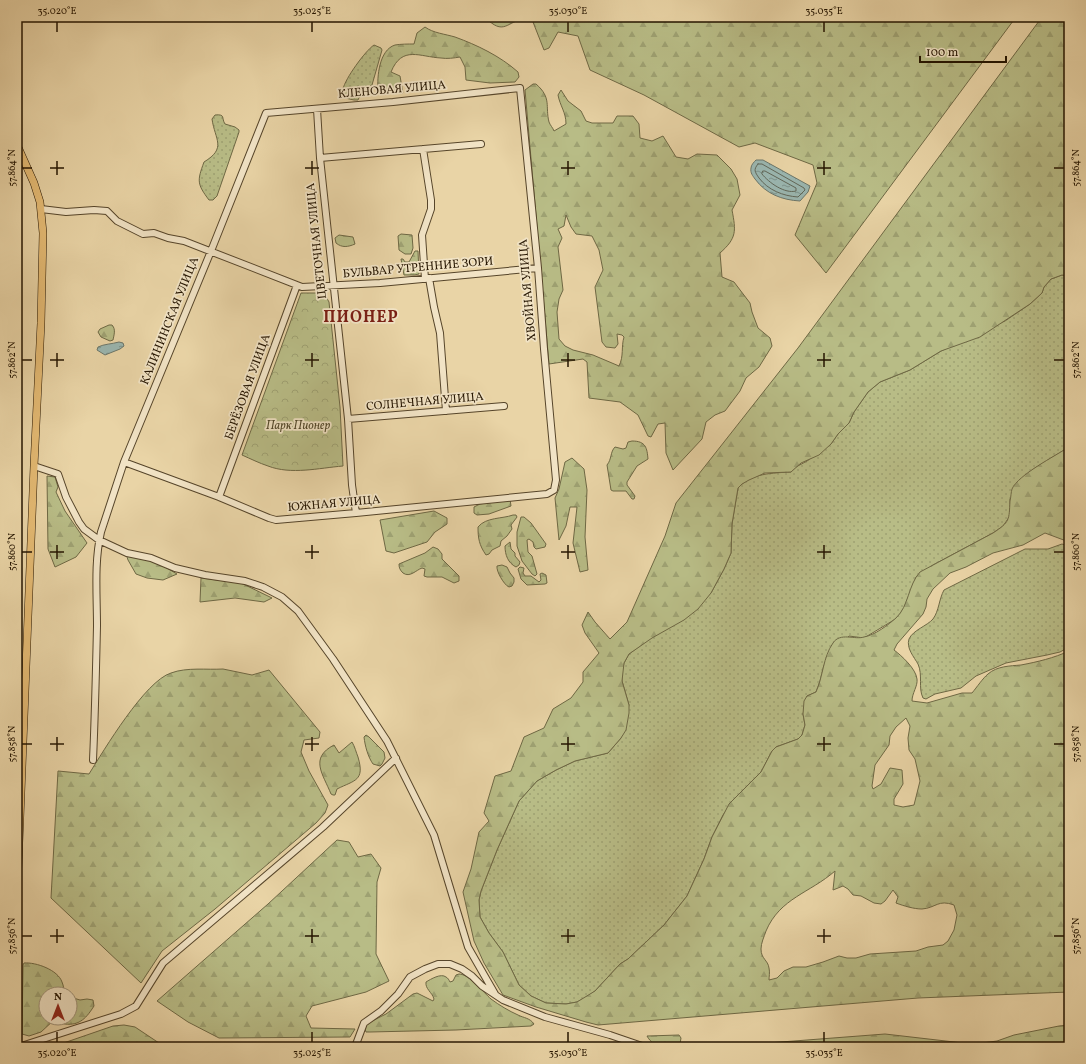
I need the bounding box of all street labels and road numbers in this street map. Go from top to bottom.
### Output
street label: КЛЕНОВАЯ УЛИЦА [337,77,447,103]
street label: ЦВЕТОЧНАЯ УЛИЦА [303,182,331,300]
street label: ХВОЙНАЯ УЛИЦА [515,238,540,342]
street label: БУЛЬВАР УТРЕННИЕ ЗОРИ [342,253,494,283]
street label: КАЛИНИНСКАЯ УЛИЦА [137,254,203,387]
street label: БЕРЁЗОВАЯ УЛИЦА [220,331,275,442]
street label: СОЛНЕЧНАЯ УЛИЦА [366,389,485,415]
street label: ЮЖНАЯ УЛИЦА [287,492,382,516]

